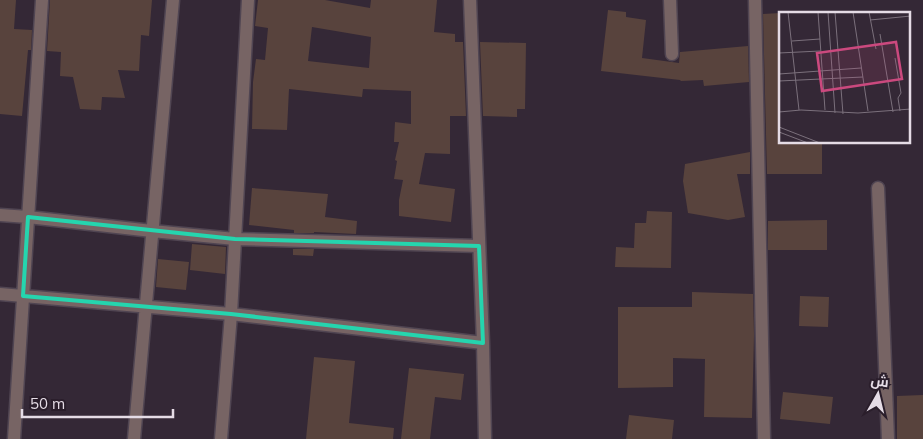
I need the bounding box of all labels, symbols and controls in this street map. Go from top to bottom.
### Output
inset map [779,12,910,144]
north arrow [853,369,903,419]
text: ش [870,371,890,391]
scale bar [22,386,174,418]
text: 50 m [30,394,65,413]

